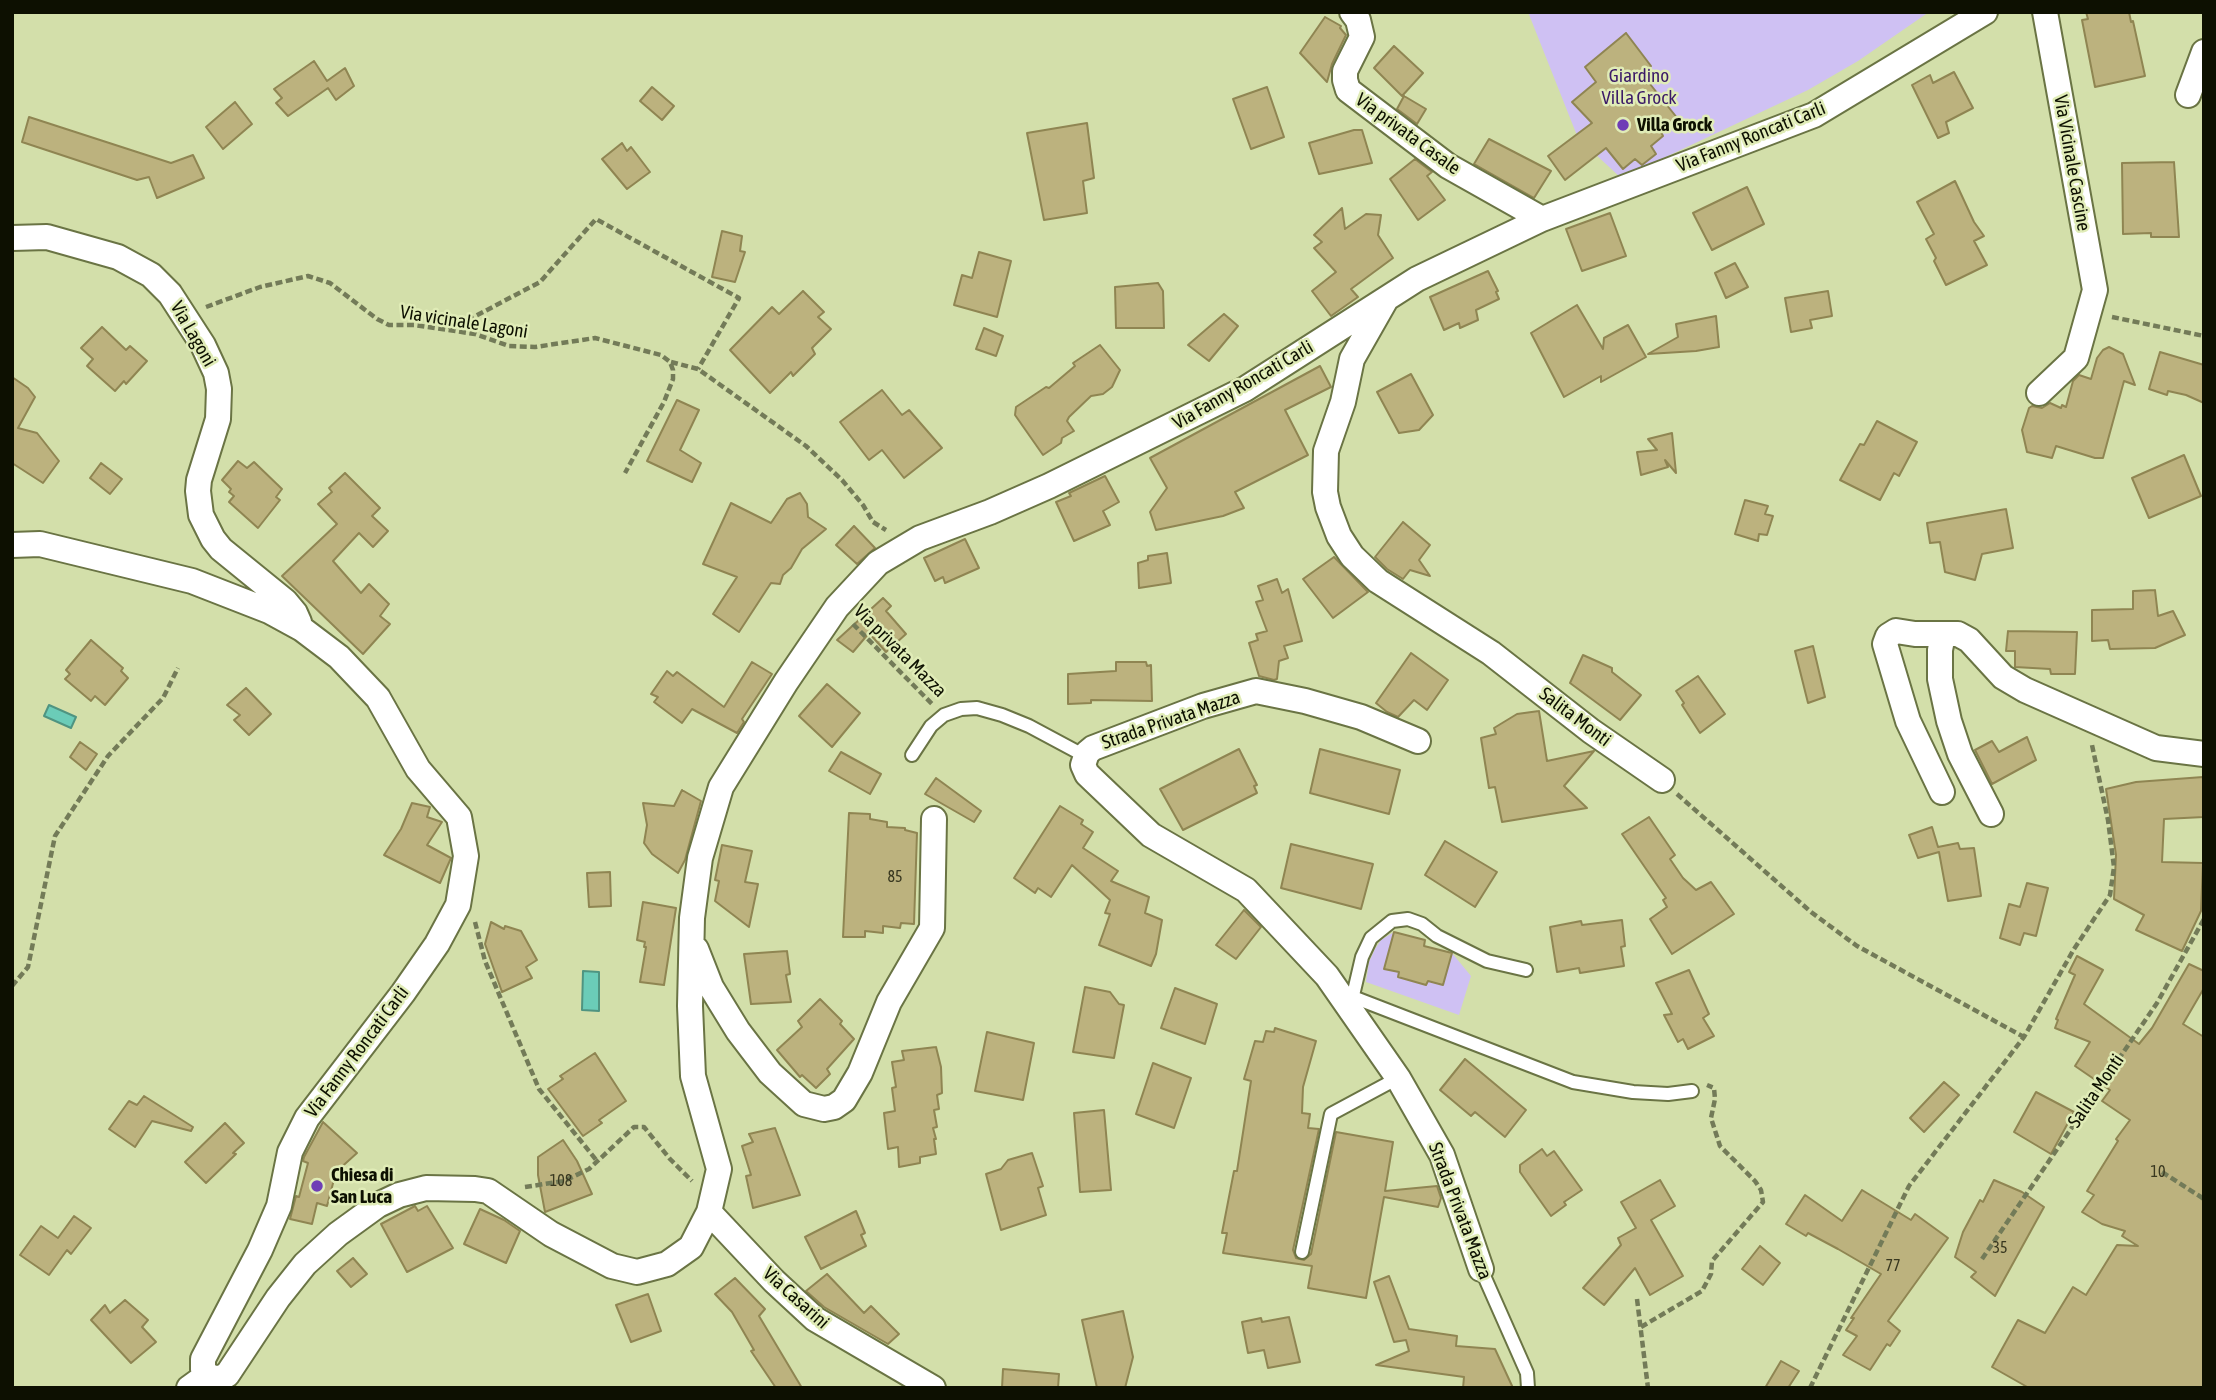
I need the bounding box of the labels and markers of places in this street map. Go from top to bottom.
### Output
place label: Villa Grock [1637,114,1712,136]
marker: Villa Grock [1615,117,1631,133]
place label: Chiesa di San Luca [331,1164,393,1208]
marker: Chiesa di San Luca [309,1178,325,1194]

